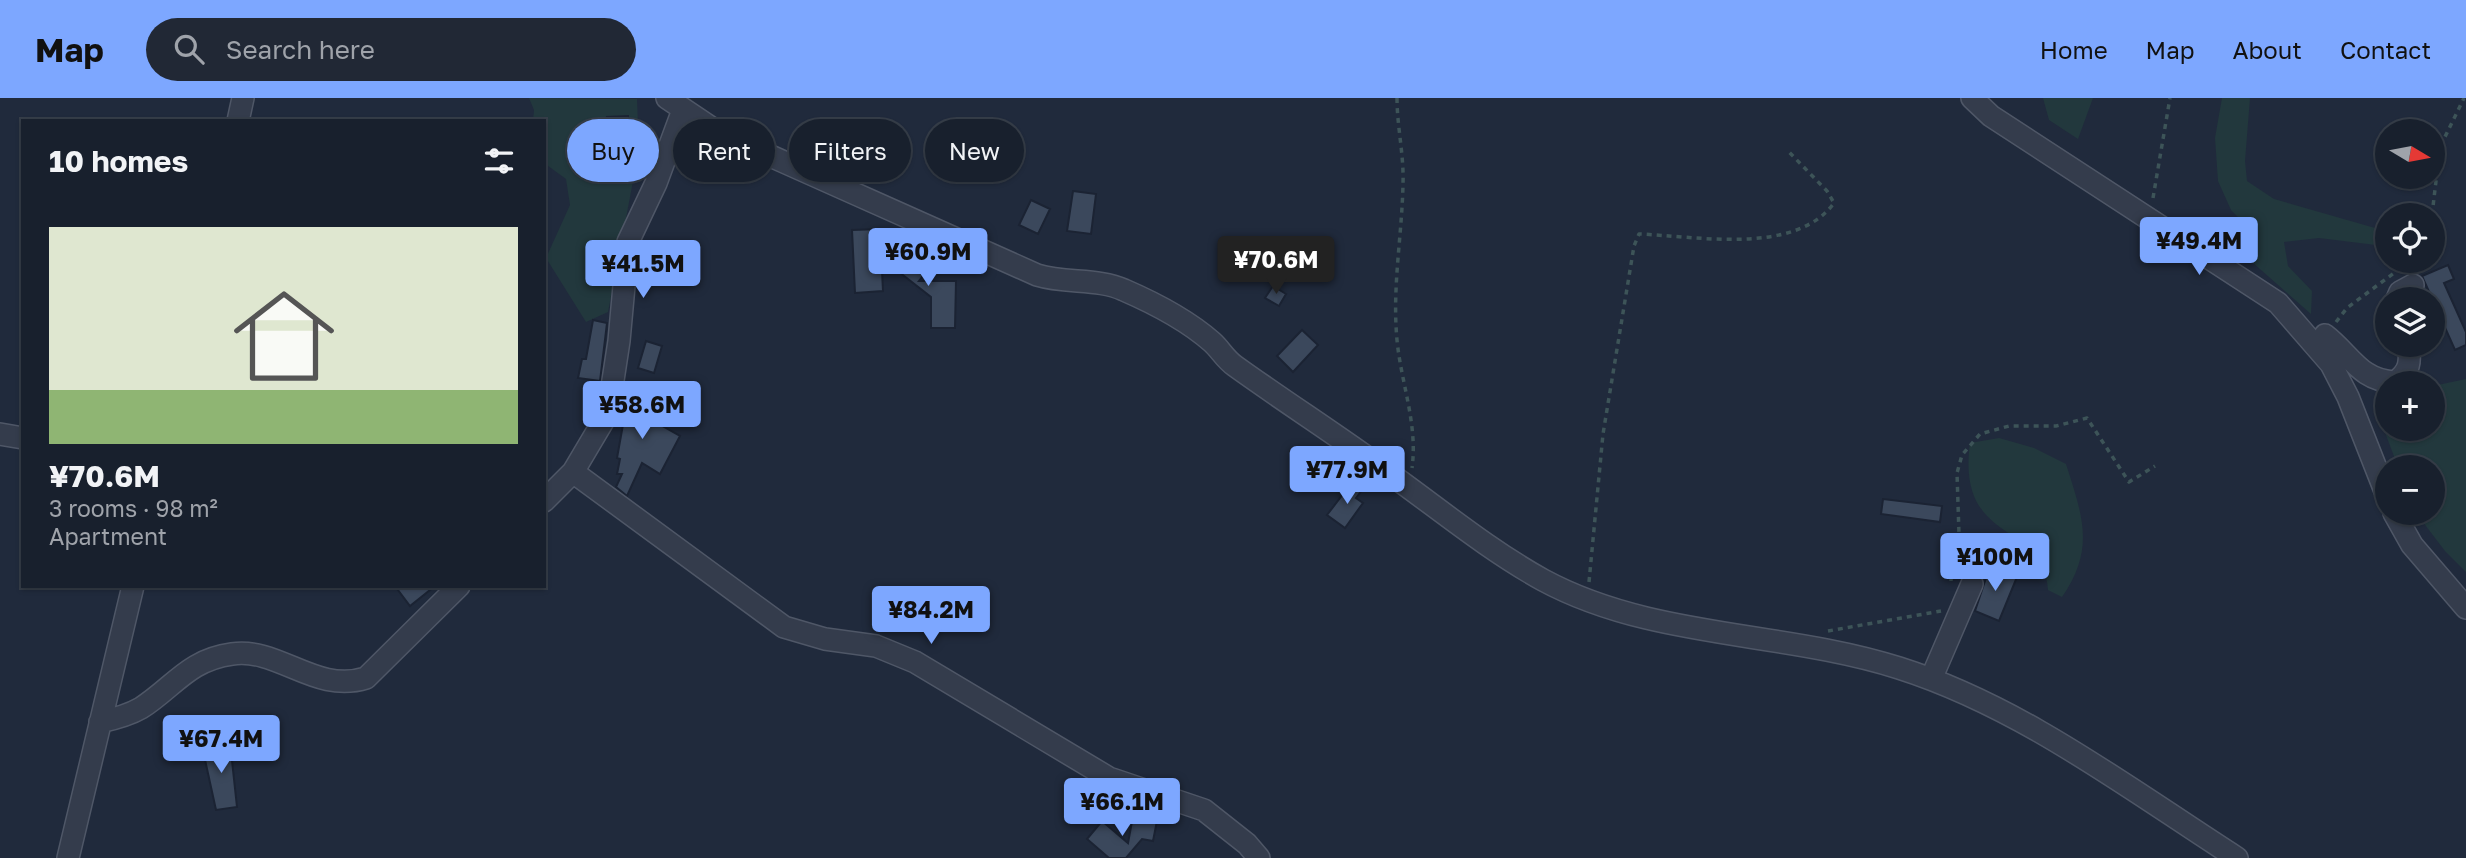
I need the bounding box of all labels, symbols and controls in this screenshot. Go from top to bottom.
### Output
search box [146,18,636,81]
text: Map [35,30,104,69]
icon: search [170,30,208,68]
text: Search here [226,34,375,65]
text: Home [2040,35,2108,64]
text: Map [2146,35,2195,64]
text: About [2233,35,2302,64]
text: Contact [2340,35,2431,64]
chip: Buy [567,119,659,182]
chip: Rent [673,119,775,182]
chip: Filters [789,119,911,182]
chip: New [925,119,1024,182]
north arrow [2375,119,2445,189]
map controls [2375,119,2445,525]
icon: filters [480,142,518,180]
text: 10 homes [49,143,188,179]
button: locate [2375,203,2445,273]
pin: ¥49.4M [2142,218,2256,277]
text: ¥49.4M [2156,226,2242,254]
pin: ¥60.9M [871,228,985,288]
pin: ¥70.6M [1219,236,1333,296]
text: ¥60.9M [884,237,972,265]
pin: ¥41.5M [586,240,700,300]
text: ¥70.6M [1233,245,1319,273]
text: ¥41.5M [601,249,685,277]
icon: home [221,273,347,399]
button: layers [2375,287,2445,357]
button: + [2375,371,2445,441]
pin: ¥58.6M [585,382,699,441]
text: ¥58.6M [599,390,685,418]
pin: ¥77.9M [1290,446,1404,506]
text: ¥77.9M [1306,455,1388,483]
button: − [2375,455,2445,525]
text: ¥70.6M [49,458,160,494]
text: 3 rooms · 98 m² [49,494,218,522]
text: Apartment [49,522,167,550]
pin: ¥100M [1946,533,2044,593]
text: ¥100M [1956,542,2034,570]
pin: ¥84.2M [874,587,988,646]
text: ¥84.2M [888,595,974,623]
pin: ¥67.4M [164,716,278,775]
text: ¥67.4M [179,724,263,752]
pin: ¥66.1M [1065,778,1179,838]
text: ¥66.1M [1080,787,1164,815]

